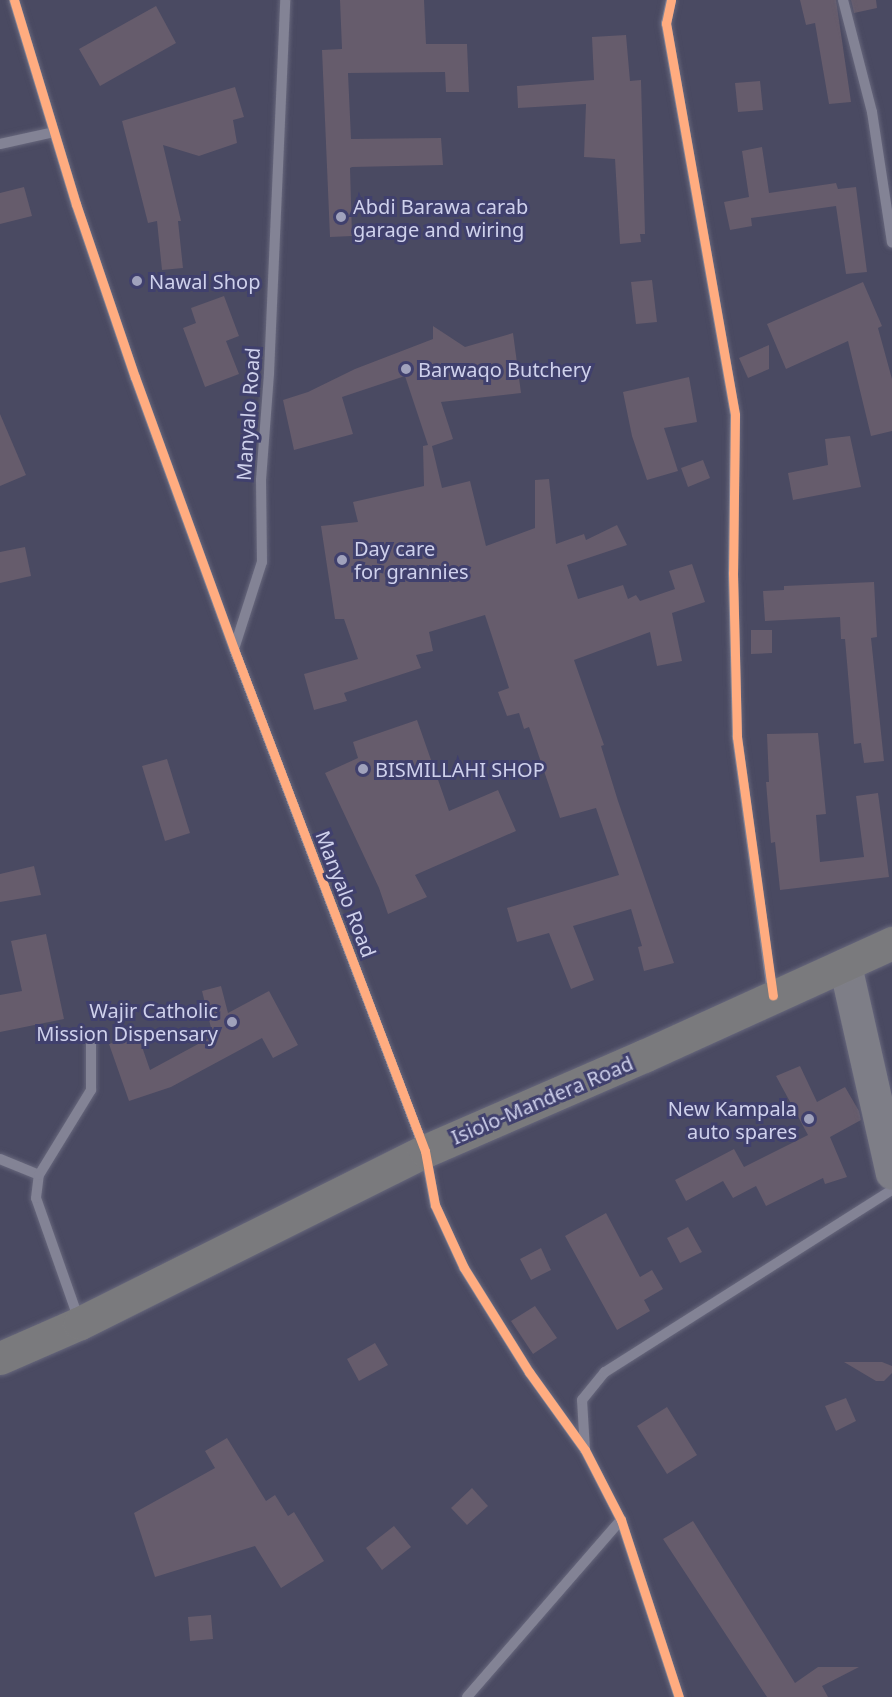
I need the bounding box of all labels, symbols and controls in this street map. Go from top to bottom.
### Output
place label: Abdi Barawa carab garage and wiring [353,194,528,241]
marker: Abdi Barawa carab garage and wiring [334,210,348,224]
place label: Nawal Shop [149,269,260,293]
marker: Nawal Shop [130,274,144,288]
street label: Manyalo Road [231,346,265,482]
place label: Barwaqo Butchery [418,357,591,381]
marker: Barwaqo Butchery [399,362,413,376]
place label: Day care for grannies [354,536,469,583]
marker: Day care for grannies [335,553,349,567]
place label: BISMILLAHI SHOP [375,757,545,781]
marker: BISMILLAHI SHOP [356,762,370,776]
street label: Manyalo Road [311,827,381,961]
place label: Wajir Catholic Mission Dispensary [36,999,218,1046]
marker: Wajir Catholic Mission Dispensary [223,1013,241,1031]
street label: Isiolo-Mandera Road [448,1051,636,1149]
place label: New Kampala auto spares [668,1096,797,1143]
marker: New Kampala auto spares [802,1112,816,1126]

